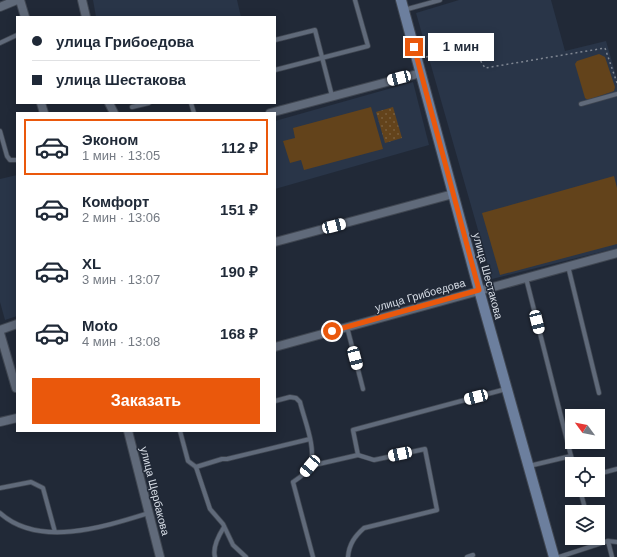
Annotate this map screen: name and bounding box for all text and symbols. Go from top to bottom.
text: улица Грибоедова [56,33,194,50]
callout: 1 мин [428,33,494,61]
route end [405,38,423,56]
text: 1 мин [443,39,479,54]
car [386,69,412,87]
text: улица Шестакова [56,71,186,88]
icon: car [34,129,70,165]
text: Эконом [82,131,138,148]
text: 112 ₽ [221,139,258,156]
text: 1 мин · 13:05 [82,148,160,163]
icon: car [34,191,70,227]
text: Комфорт [82,193,149,210]
text: 151 ₽ [220,201,258,218]
text: 2 мин · 13:06 [82,210,160,225]
car [321,217,347,235]
street label: улица Шестакова [471,232,506,321]
icon: car [34,253,70,289]
text: XL [82,255,101,272]
text: 190 ₽ [220,263,258,280]
text: 3 мин · 13:07 [82,272,160,287]
street label: улица Грибоедова [373,276,467,314]
car [528,309,546,335]
icon: car [34,315,70,351]
text: Moto [82,317,118,334]
route start [323,322,341,340]
text: 168 ₽ [220,325,258,342]
text: 4 мин · 13:08 [82,334,160,349]
car [346,345,364,371]
button: Заказать [32,378,260,424]
car [463,388,489,406]
north arrow [565,409,605,449]
map controls [565,409,605,545]
street label: улица Щербакова [138,445,172,537]
car [387,446,413,462]
car [298,453,322,479]
button: locate [565,457,605,497]
button: layers [565,505,605,545]

